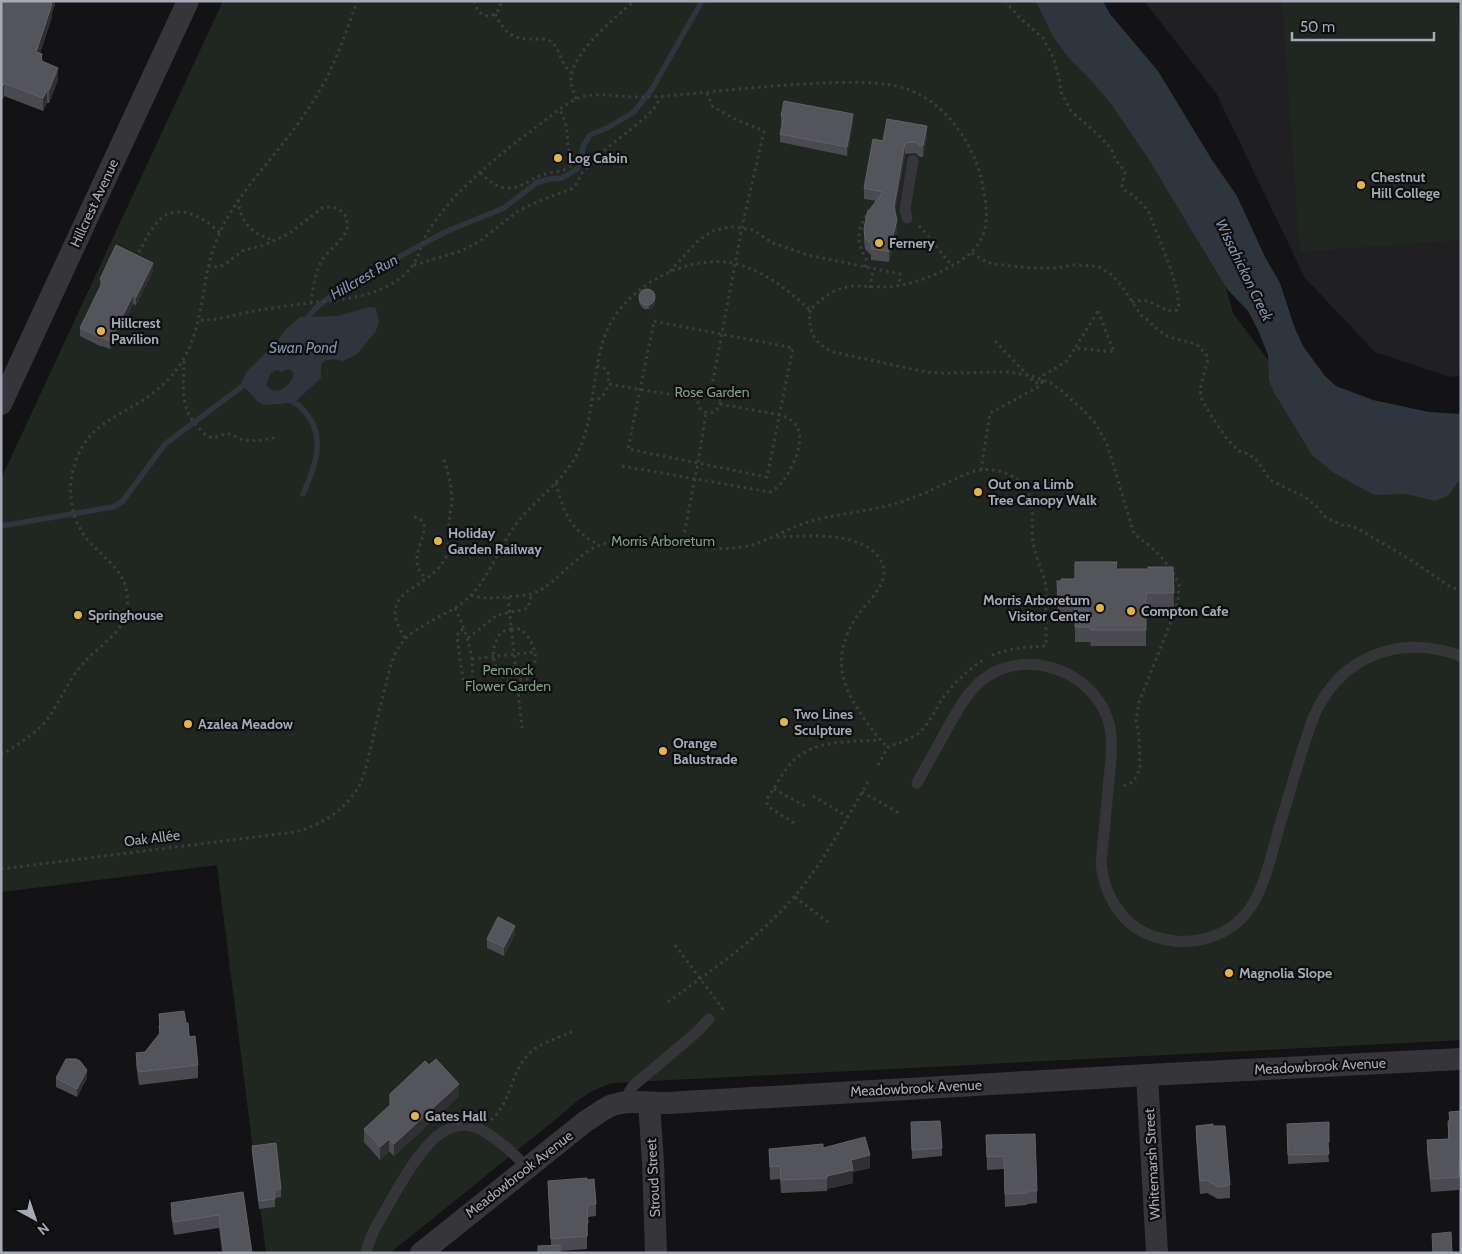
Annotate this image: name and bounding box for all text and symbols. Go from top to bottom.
scale bar [1292,10,1434,42]
text: 50 m [1300,18,1335,36]
place label: Log Cabin [568,149,628,167]
marker: Log Cabin [552,152,564,164]
street label: Hillcrest Avenue [66,156,122,250]
place label: Chestnut Hill College [1371,168,1440,202]
marker: Chestnut Hill College [1355,179,1367,191]
water label: Wissahickon Creek [1211,216,1277,325]
place label: Fernery [889,234,935,252]
marker: Fernery [873,237,885,249]
water label: Hillcrest Run [327,251,401,303]
place label: Hillcrest Pavilion [111,314,161,348]
marker: Hillcrest Pavilion [95,325,107,337]
water label: Swan Pond [269,339,338,357]
park label: Rose Garden [674,383,750,401]
place label: Out on a Limb Tree Canopy Walk [988,475,1097,509]
marker: Out on a Limb Tree Canopy Walk [972,486,984,498]
place label: Holiday Garden Railway [448,524,542,558]
park label: Morris Arboretum [611,532,715,550]
marker: Holiday Garden Railway [432,535,444,547]
place label: Morris Arboretum Visitor Center [983,591,1090,625]
marker: Morris Arboretum Visitor Center [1094,602,1106,614]
place label: Compton Cafe [1141,602,1228,620]
marker: Compton Cafe [1125,605,1137,617]
place label: Springhouse [88,606,163,624]
marker: Springhouse [72,609,84,621]
park label: Pennock Flower Garden [465,661,551,695]
place label: Two Lines Sculpture [794,705,853,739]
place label: Azalea Meadow [198,715,294,733]
marker: Two Lines Sculpture [778,716,790,728]
marker: Azalea Meadow [182,718,194,730]
place label: Orange Balustrade [673,734,738,768]
marker: Orange Balustrade [657,745,669,757]
street label: Oak Allée [123,826,181,850]
place label: Magnolia Slope [1239,964,1332,982]
marker: Magnolia Slope [1223,967,1235,979]
street label: Meadowbrook Avenue [1254,1054,1386,1078]
street label: Meadowbrook Avenue [850,1076,982,1100]
place label: Gates Hall [425,1107,487,1125]
street label: Whitemarsh Street [1140,1108,1164,1220]
marker: Gates Hall [409,1110,421,1122]
street label: Meadowbrook Avenue [461,1126,577,1222]
street label: Stroud Street [642,1138,664,1218]
north arrow [10,1194,60,1244]
text: N [34,1219,53,1239]

